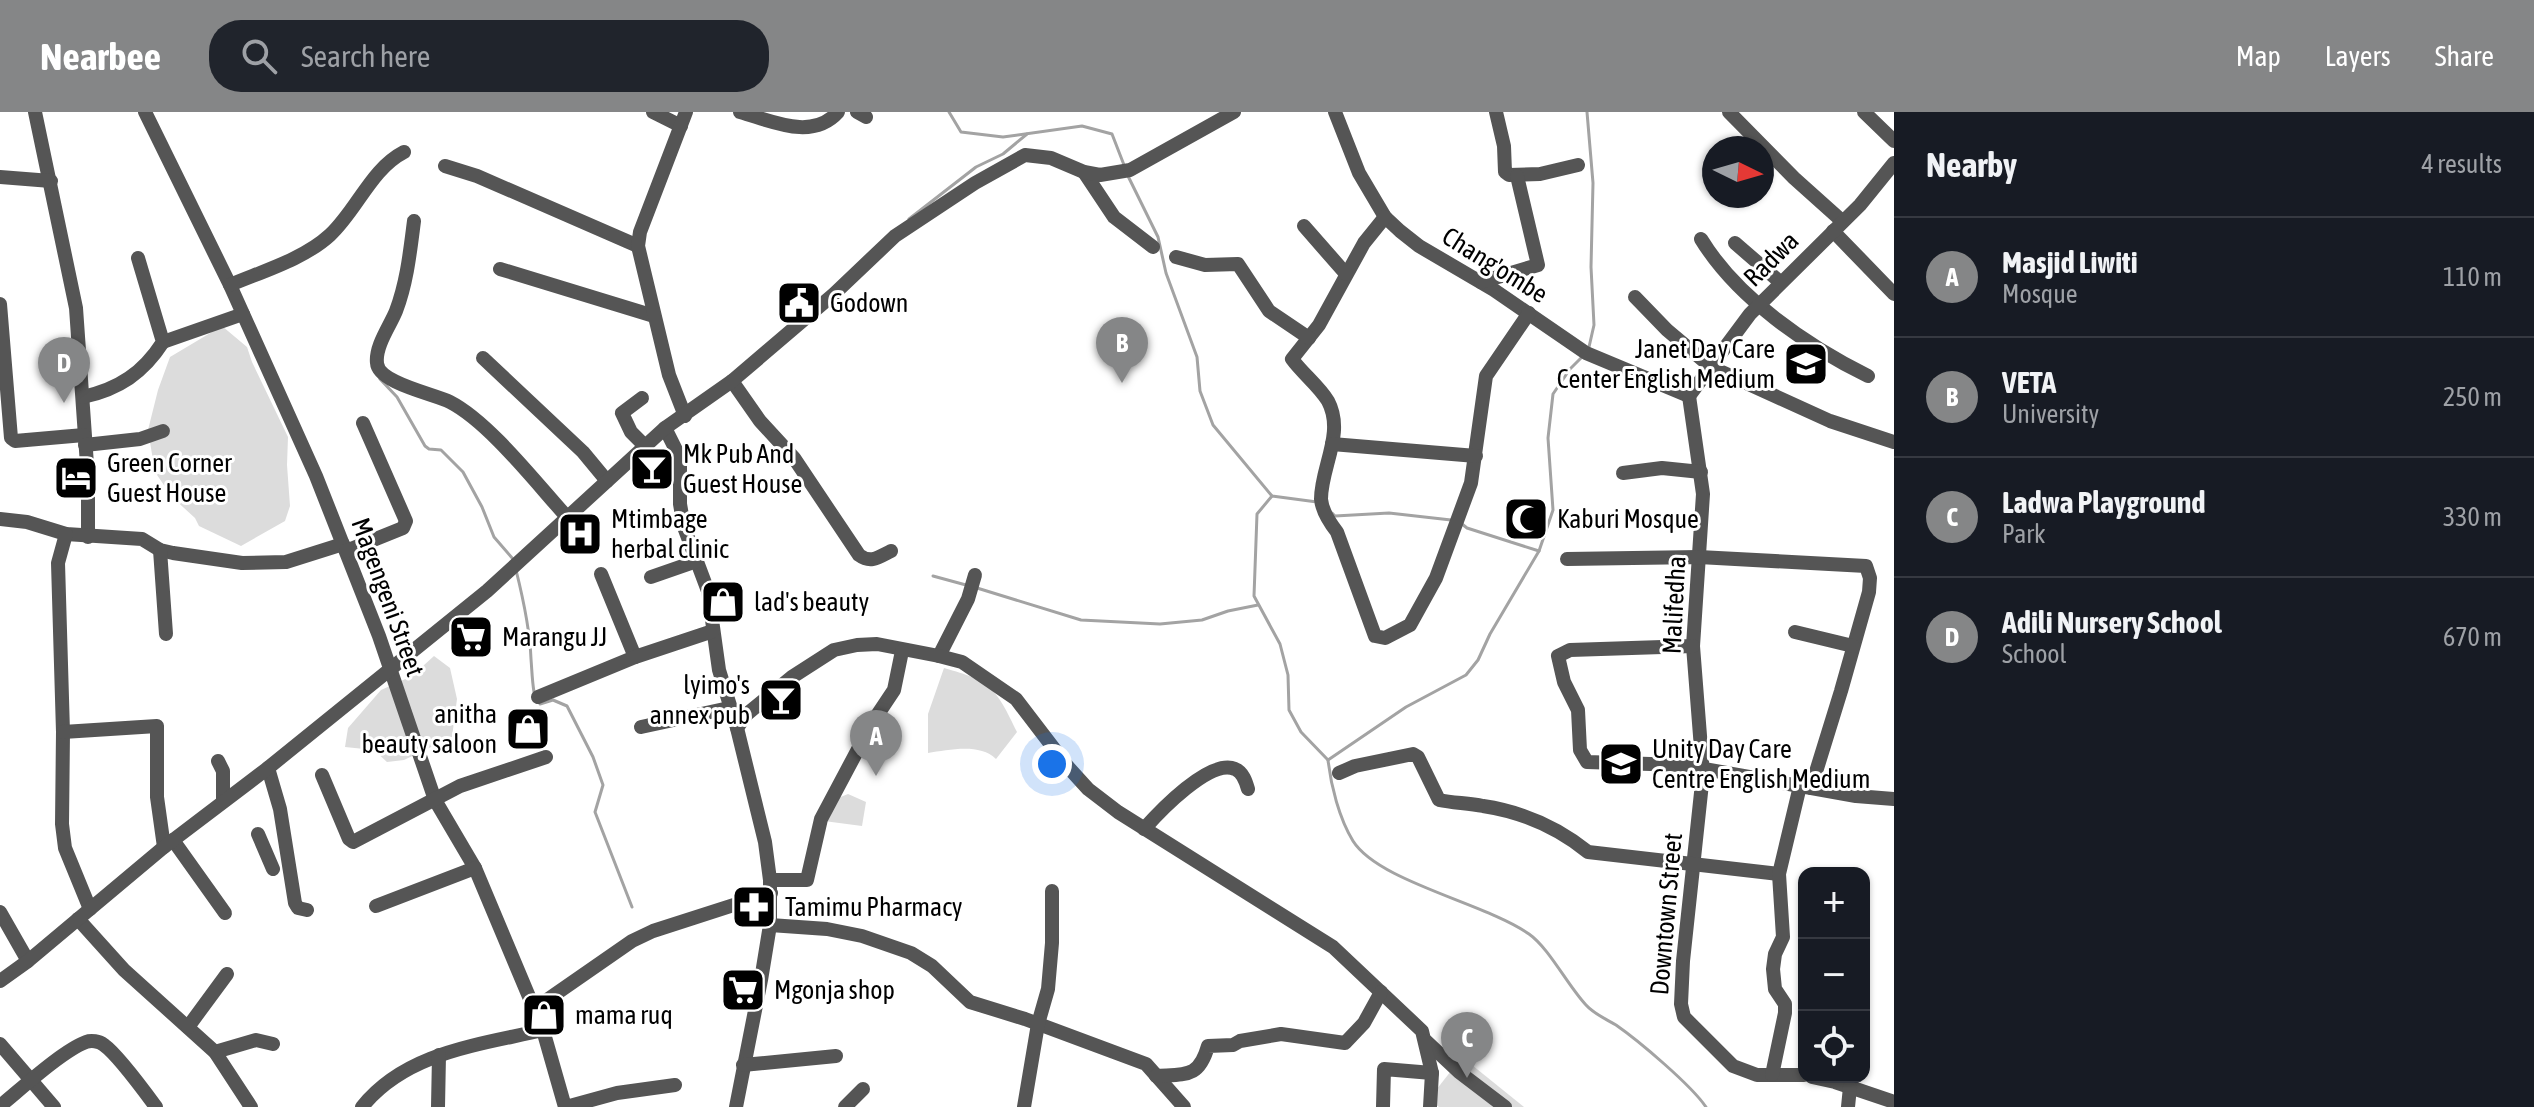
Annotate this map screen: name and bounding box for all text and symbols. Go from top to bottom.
search box [209,20,769,92]
icon: search [237,34,281,78]
text: Nearbee [40,35,161,78]
text: Search here [301,39,430,73]
text: Map [2236,40,2281,72]
text: Layers [2325,40,2391,72]
text: Share [2435,40,2494,72]
north arrow [1702,136,1774,208]
text: Nearby [1926,145,2017,184]
text: 4 results [2421,149,2502,179]
street label: Chang'ombe [1437,221,1553,309]
street label: Radwa [1737,225,1805,293]
text: Masjid Liwiti [2002,245,2138,279]
text: A [1946,262,1958,292]
text: 110 m [2443,262,2502,292]
public building icon: Godown [775,279,823,327]
text: Mosque [2002,279,2078,309]
place label: Godown [830,288,908,318]
pin: B [1096,317,1148,383]
place label: Janet Day Care Center English Medium [1557,334,1775,394]
pin: D [38,337,90,403]
school or university icon: Janet Day Care Center English Medium [1782,340,1830,388]
text: VETA [2002,365,2056,399]
text: B [1946,382,1958,412]
text: 250 m [2443,382,2502,412]
text: University [2002,399,2099,429]
place label: Mk Pub And Guest House [683,439,802,499]
bar icon: Mk Pub And Guest House [628,445,676,493]
place label: Green Corner Guest House [107,448,232,508]
hotel icon: Green Corner Guest House [52,454,100,502]
text: Ladwa Playground [2002,485,2206,519]
mosque icon: Kaburi Mosque [1502,495,1550,543]
text: C [1946,502,1958,532]
text: 330 m [2443,502,2502,532]
place label: Mtimbage herbal clinic [611,504,729,564]
place label: Kaburi Mosque [1557,504,1699,534]
hospital icon: Mtimbage herbal clinic [556,510,604,558]
street label: Magengeni Street [345,514,431,680]
text: Park [2002,519,2045,549]
street label: Malifedha [1656,555,1692,655]
shop icon: lad's beauty [699,578,747,626]
place label: lad's beauty [754,587,870,617]
text: Adili Nursery School [2002,605,2222,639]
supermarket icon: Marangu JJ [447,613,495,661]
place label: Marangu JJ [502,622,607,652]
text: D [1945,622,1959,652]
text: 670 m [2443,622,2502,652]
text: School [2002,639,2066,669]
place label: lyimo's annex pub [650,670,750,730]
bar icon: lyimo's annex pub [757,676,805,724]
place label: anitha beauty saloon [362,699,497,759]
shop icon: anitha beauty saloon [504,705,552,753]
pin: A [850,710,902,776]
place label: Unity Day Care Centre English Medium [1652,734,1870,794]
school or university icon: Unity Day Care Centre English Medium [1597,740,1645,788]
your location [1032,744,1072,784]
street label: Downtown Street [1644,832,1688,996]
map controls [1798,867,1870,1083]
button: + [1798,867,1870,939]
pharmacy icon: Tamimu Pharmacy [730,883,778,931]
place label: Tamimu Pharmacy [785,892,963,922]
button: − [1798,939,1870,1011]
supermarket icon: Mgonja shop [719,966,767,1014]
place label: Mgonja shop [774,975,895,1005]
shop icon: mama ruq [520,991,568,1039]
place label: mama ruq [575,1000,673,1030]
button: locate [1798,1011,1870,1083]
pin: C [1441,1012,1493,1078]

